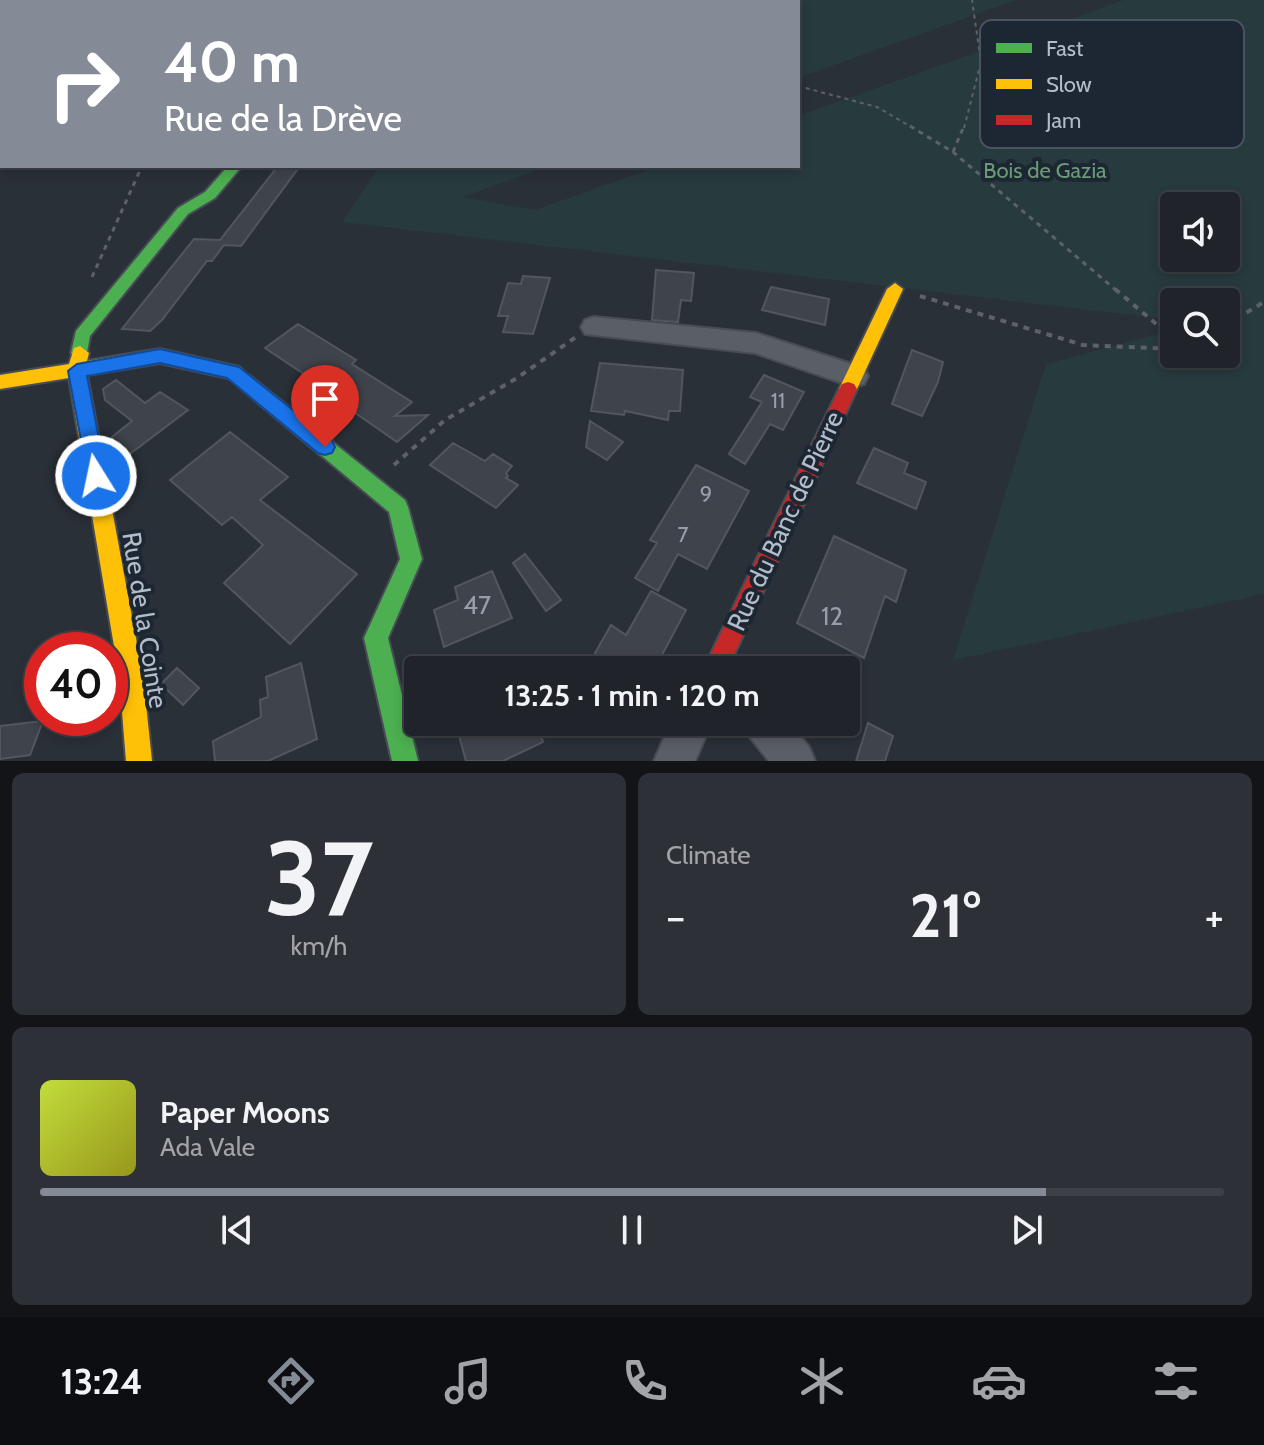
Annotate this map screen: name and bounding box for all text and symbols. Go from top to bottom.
legend [980,20,1244,148]
text: 40 m [164,28,300,96]
icon: right [32,32,136,136]
text: Fast [1046,35,1084,62]
text: Slow [1046,71,1092,98]
text: Rue de la Drève [164,96,402,140]
text: Jam [1045,107,1081,134]
park label: Bois de Gazia [983,157,1107,184]
map controls [1160,192,1240,368]
button: sound [1160,192,1240,272]
button: search [1160,288,1240,368]
pin [291,365,359,447]
icon: arrive [303,377,347,421]
house number: 11 [771,387,785,414]
street label: Rue du Banc de Pierre [720,406,850,636]
position arrow [54,434,138,518]
house number: 9 [700,480,712,507]
house number: 7 [677,521,689,548]
street label: Rue de la Cointe [115,530,175,710]
house number: 47 [463,589,491,621]
house number: 12 [821,600,843,632]
speed limit sign: 40 [24,632,128,736]
text: 13:25 · 1 min · 120 m [504,677,760,714]
text: 37 [264,815,374,941]
text: Climate [666,839,751,871]
text: 21° [909,879,981,952]
text: − [666,890,685,943]
text: + [1205,890,1224,943]
text: km/h [291,930,347,962]
text: Paper Moons [160,1094,330,1131]
text: Ada Vale [160,1131,255,1163]
icon: previous [215,1208,259,1252]
icon: pause [610,1208,654,1252]
icon: next [1005,1208,1049,1252]
icon: directions [263,1353,319,1409]
icon: music [440,1353,496,1409]
icon: phone [617,1353,673,1409]
icon: climate [794,1353,850,1409]
icon: car [971,1353,1027,1409]
icon: filters [1148,1353,1204,1409]
text: 13:24 [60,1359,143,1403]

